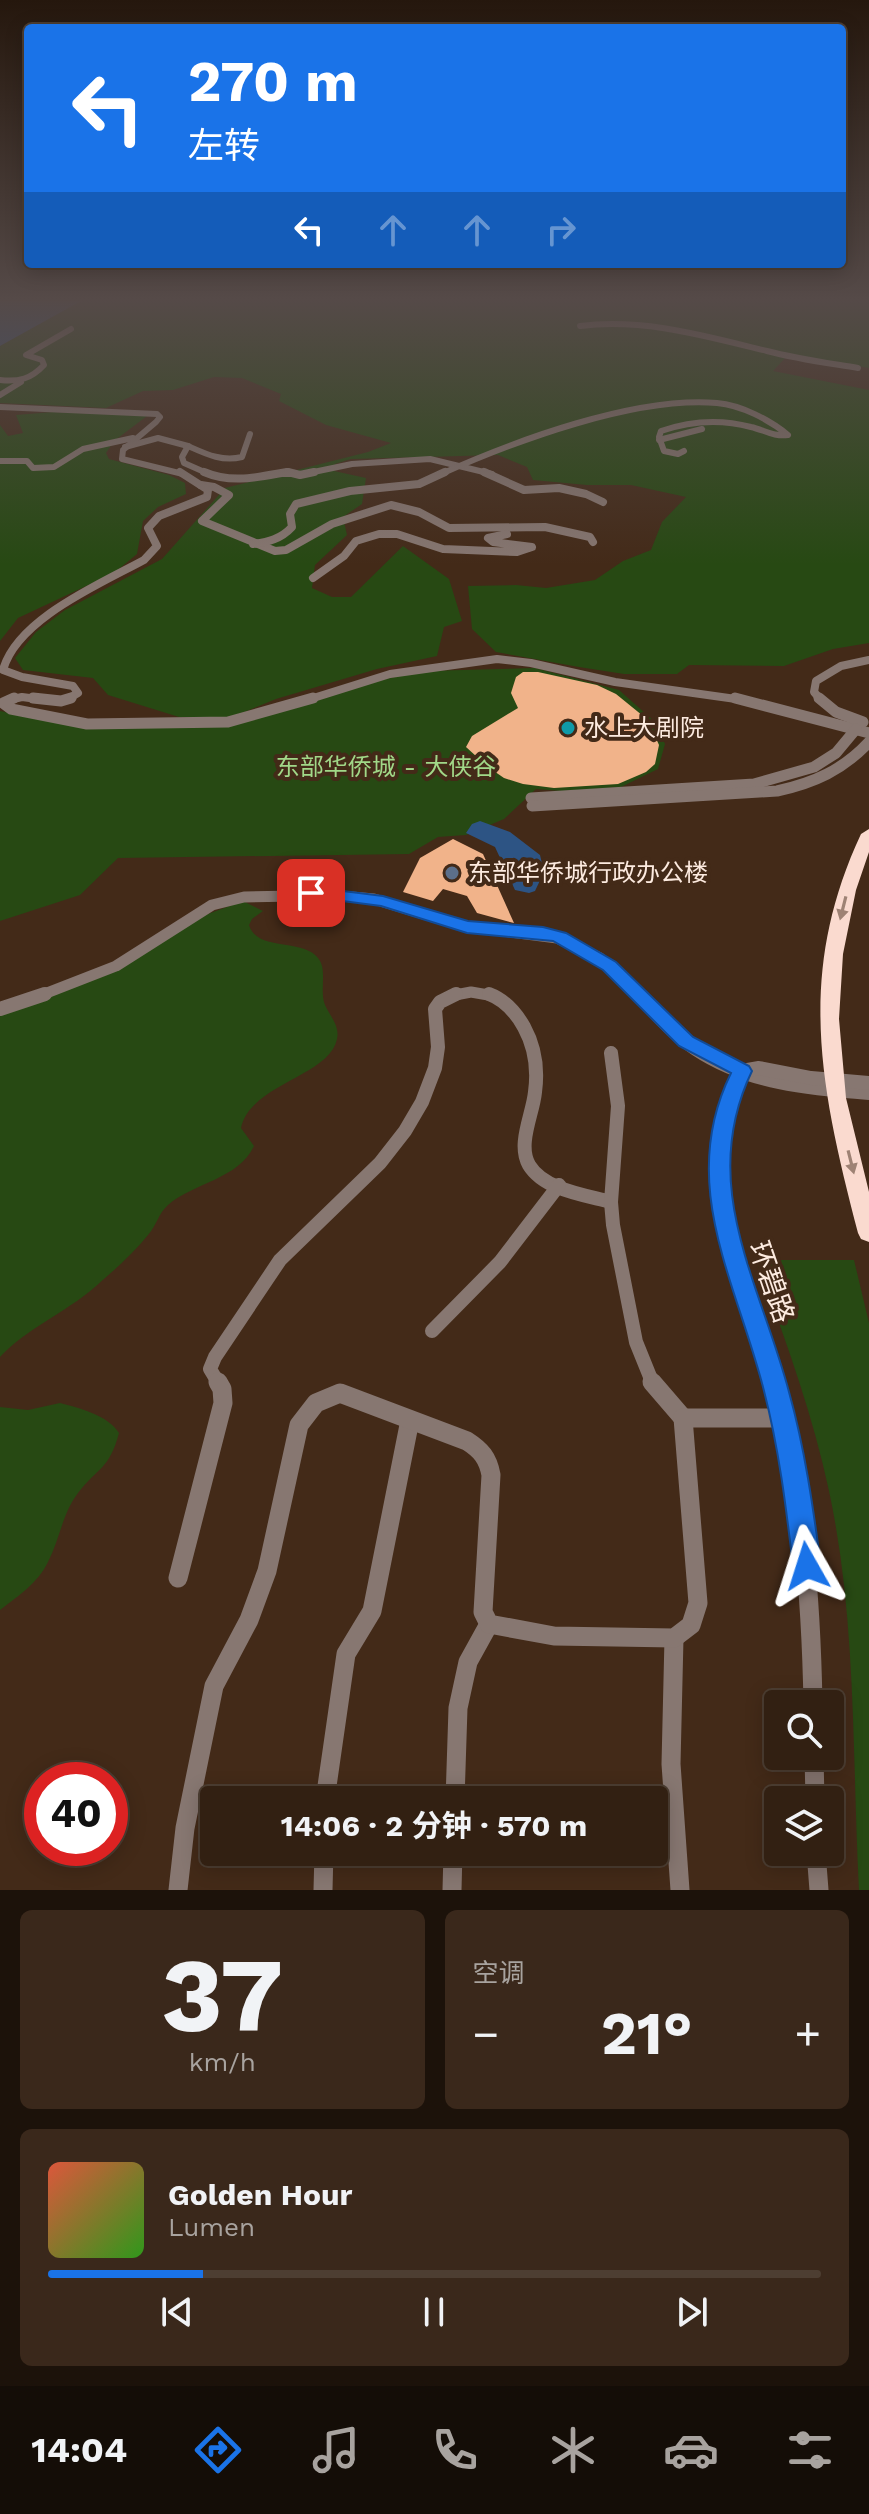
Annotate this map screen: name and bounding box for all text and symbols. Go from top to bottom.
text: 270 m [188,49,358,115]
icon: left [56,56,160,160]
text: 左转 [188,125,260,167]
icon: left [287,208,331,252]
icon: ahead [371,208,415,252]
icon: ahead [455,208,499,252]
icon: right [539,208,583,252]
place label: 水上大剧院 [584,714,704,742]
marker: 水上大剧院 [559,719,577,737]
park label: 东部华侨城 - 大侠谷 [276,753,496,781]
pin [277,859,345,927]
place label: 东部华侨城行政办公楼 [468,859,708,887]
marker: 东部华侨城行政办公楼 [443,864,461,882]
icon: arrive [289,871,333,915]
one-way arrow [836,895,849,920]
one-way arrow [846,1149,858,1174]
street label: 环碧路 [742,1237,801,1327]
position arrow [765,1524,849,1608]
map controls [764,1690,844,1866]
button: search [764,1690,844,1770]
speed limit sign: 40 [24,1762,128,1866]
button: layers [764,1786,844,1866]
text: 14:06 · 2 分钟 · 570 m [281,1808,587,1843]
text: 37 [161,1934,283,2056]
text: 空调 [473,1958,525,1988]
text: 21° [601,1998,692,2069]
text: − [473,2008,499,2060]
text: + [794,2008,821,2060]
text: km/h [189,2047,256,2077]
text: Golden Hour [168,2177,352,2212]
text: Lumen [168,2212,255,2242]
icon: previous [155,2290,199,2334]
icon: pause [412,2290,456,2334]
icon: next [670,2290,714,2334]
icon: directions [190,2422,246,2478]
icon: music [308,2422,364,2478]
icon: phone [427,2422,483,2478]
icon: climate [545,2422,601,2478]
icon: car [663,2422,719,2478]
icon: filters [782,2422,838,2478]
text: 14:04 [31,2429,127,2471]

